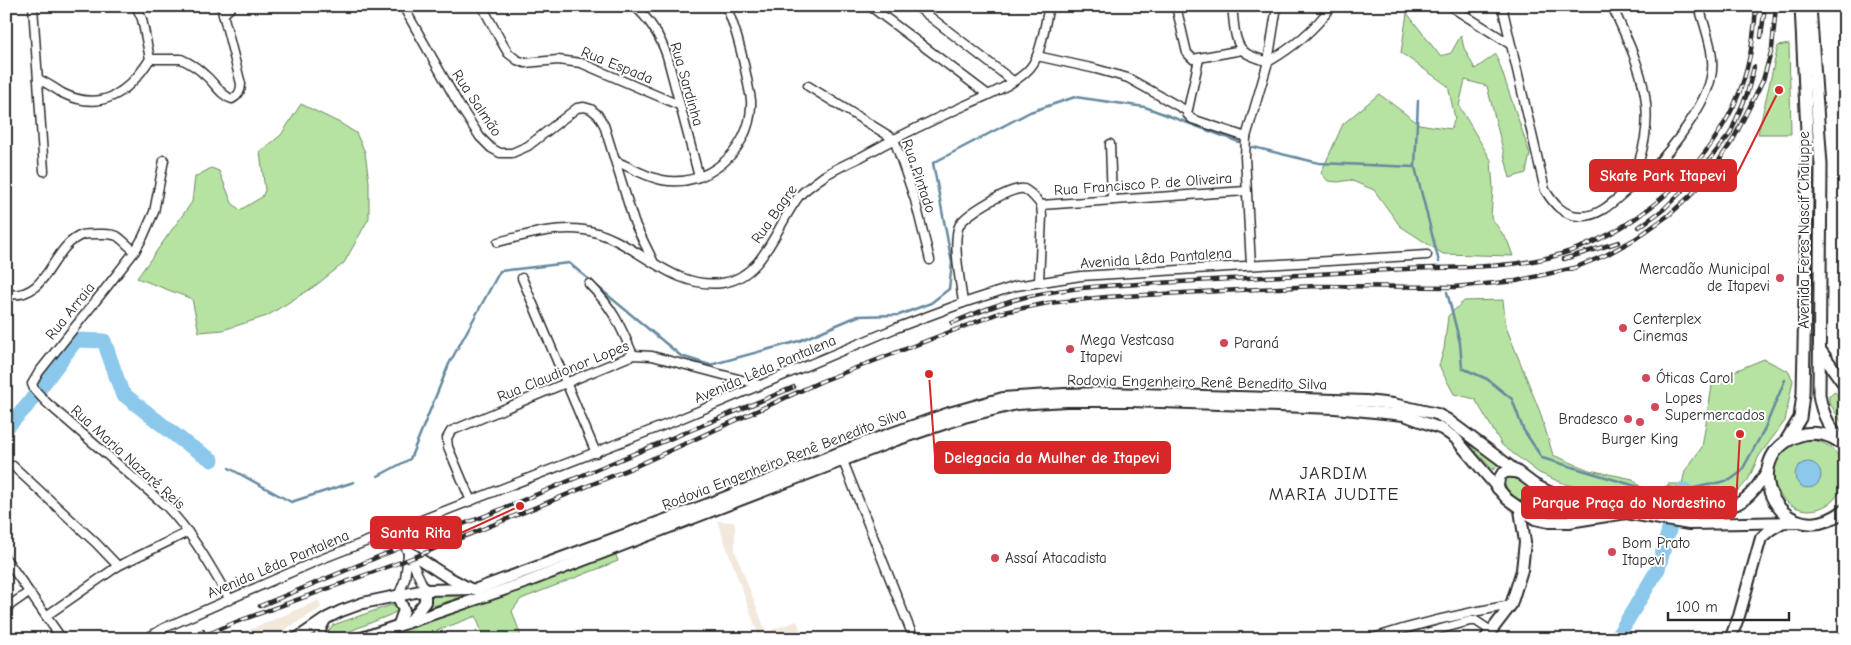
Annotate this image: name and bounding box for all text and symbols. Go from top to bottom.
street label: Rua Sardinha [666,40,708,128]
street label: Rua Espada [578,42,656,88]
street label: Rua Salmão [448,66,506,140]
street label: Avenida Feres Nascif Chaluppe [1795,131,1813,329]
street label: Rua Pintado [898,137,940,215]
callout: Skate Park Itapevi [1590,160,1736,191]
text: Skate Park Itapevi [1600,167,1726,185]
street label: Rua Francisco P. de Oliveira [1053,169,1233,199]
street label: Rua Bagre [747,181,801,247]
street label: Avenida Lêda Pantalena [1079,244,1233,272]
place label: Mercadão Municipal de Itapevi [1639,260,1770,295]
marker: Mercadão Municipal de Itapevi [1774,272,1786,284]
street label: Rua Arraia [41,279,99,343]
place label: Centerplex Cinemas [1633,310,1702,345]
marker: Centerplex Cinemas [1617,322,1629,334]
street label: Avenida Lêda Pantalena [691,331,839,407]
place label: Mega Vestcasa Itapevi [1080,331,1174,366]
place label: Paraná [1234,334,1279,352]
street label: Rua Claudionor Lopes [494,336,632,406]
marker: Paraná [1218,337,1230,349]
marker: Mega Vestcasa Itapevi [1064,343,1076,355]
place label: Óticas Carol [1656,368,1733,387]
street label: Rodovia Engenheiro Renê Benedito Silva [1067,371,1327,393]
marker: Óticas Carol [1640,372,1652,384]
place label: Lopes Supermercados [1665,389,1765,424]
street label: Rua Maria Nazaré Reis [67,401,189,513]
marker: Lopes Supermercados [1649,401,1661,413]
street label: Rodovia Engenheiro Renê Benedito Silva [659,404,909,514]
place label: Bradesco [1558,410,1618,428]
marker: Bradesco [1622,413,1634,425]
marker: Burger King [1634,416,1646,428]
place label: Burger King [1602,430,1678,448]
callout: Delegacia da Mulher de Itapevi [935,442,1170,473]
text: Delegacia da Mulher de Itapevi [944,449,1160,467]
district label: JARDIM MARIA JUDITE [1269,463,1399,505]
callout: Parque Praça do Nordestino [1522,487,1736,518]
text: Parque Praça do Nordestino [1532,494,1726,512]
callout: Santa Rita [371,517,461,548]
text: Santa Rita [381,524,451,542]
street label: Avenida Lêda Pantalena [204,526,352,602]
place label: Bom Prato Itapevi [1622,534,1690,569]
marker: Bom Prato Itapevi [1606,546,1618,558]
place label: Assaí Atacadista [1005,549,1107,567]
marker: Assaí Atacadista [989,552,1001,564]
scale bar [1668,590,1790,622]
text: 100 m [1676,598,1718,616]

